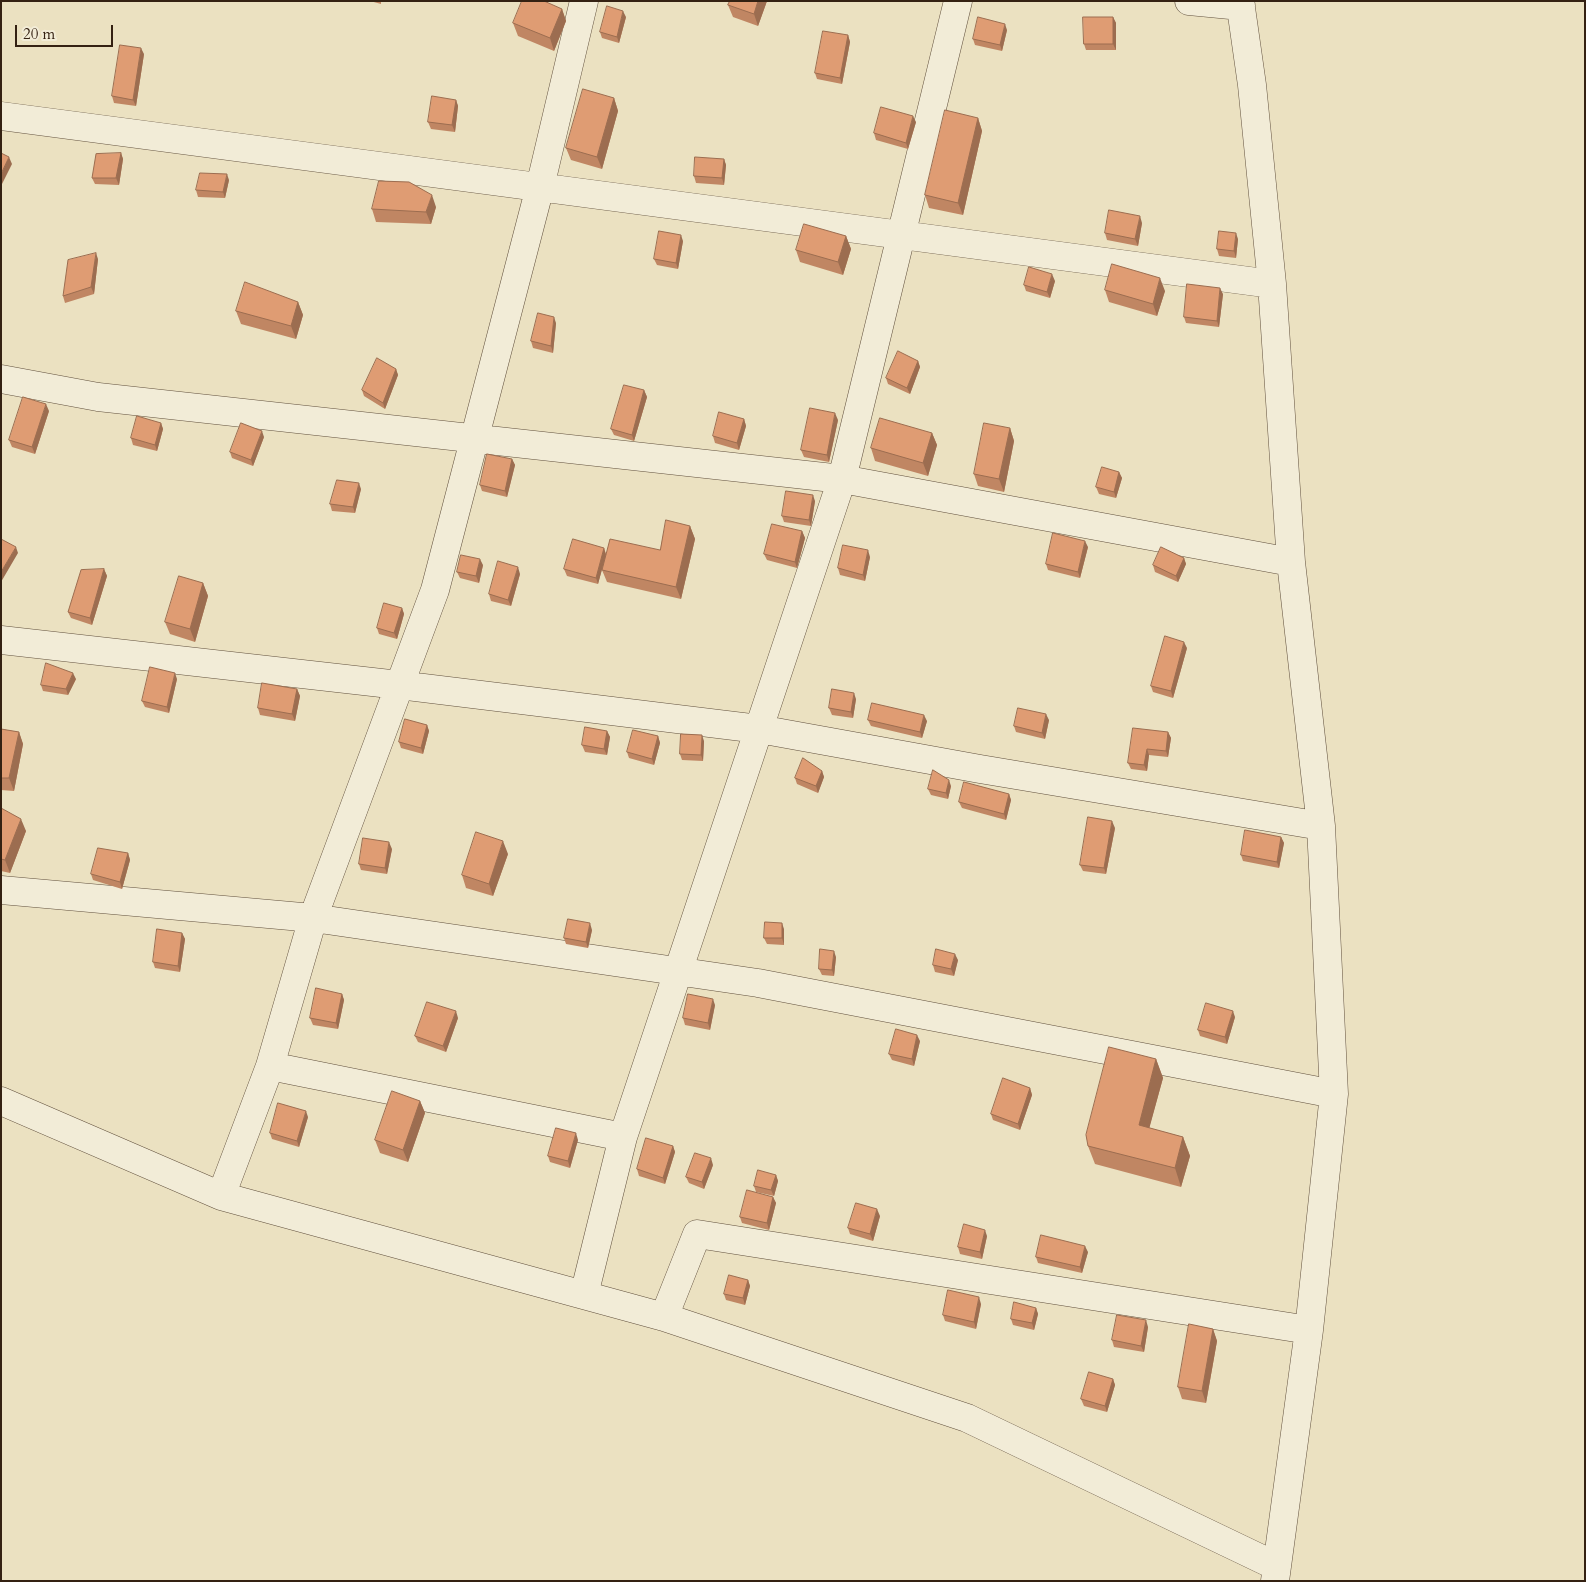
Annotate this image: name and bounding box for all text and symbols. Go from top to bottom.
scale bar [18,15,115,47]
text: 20 m [23,24,55,44]

